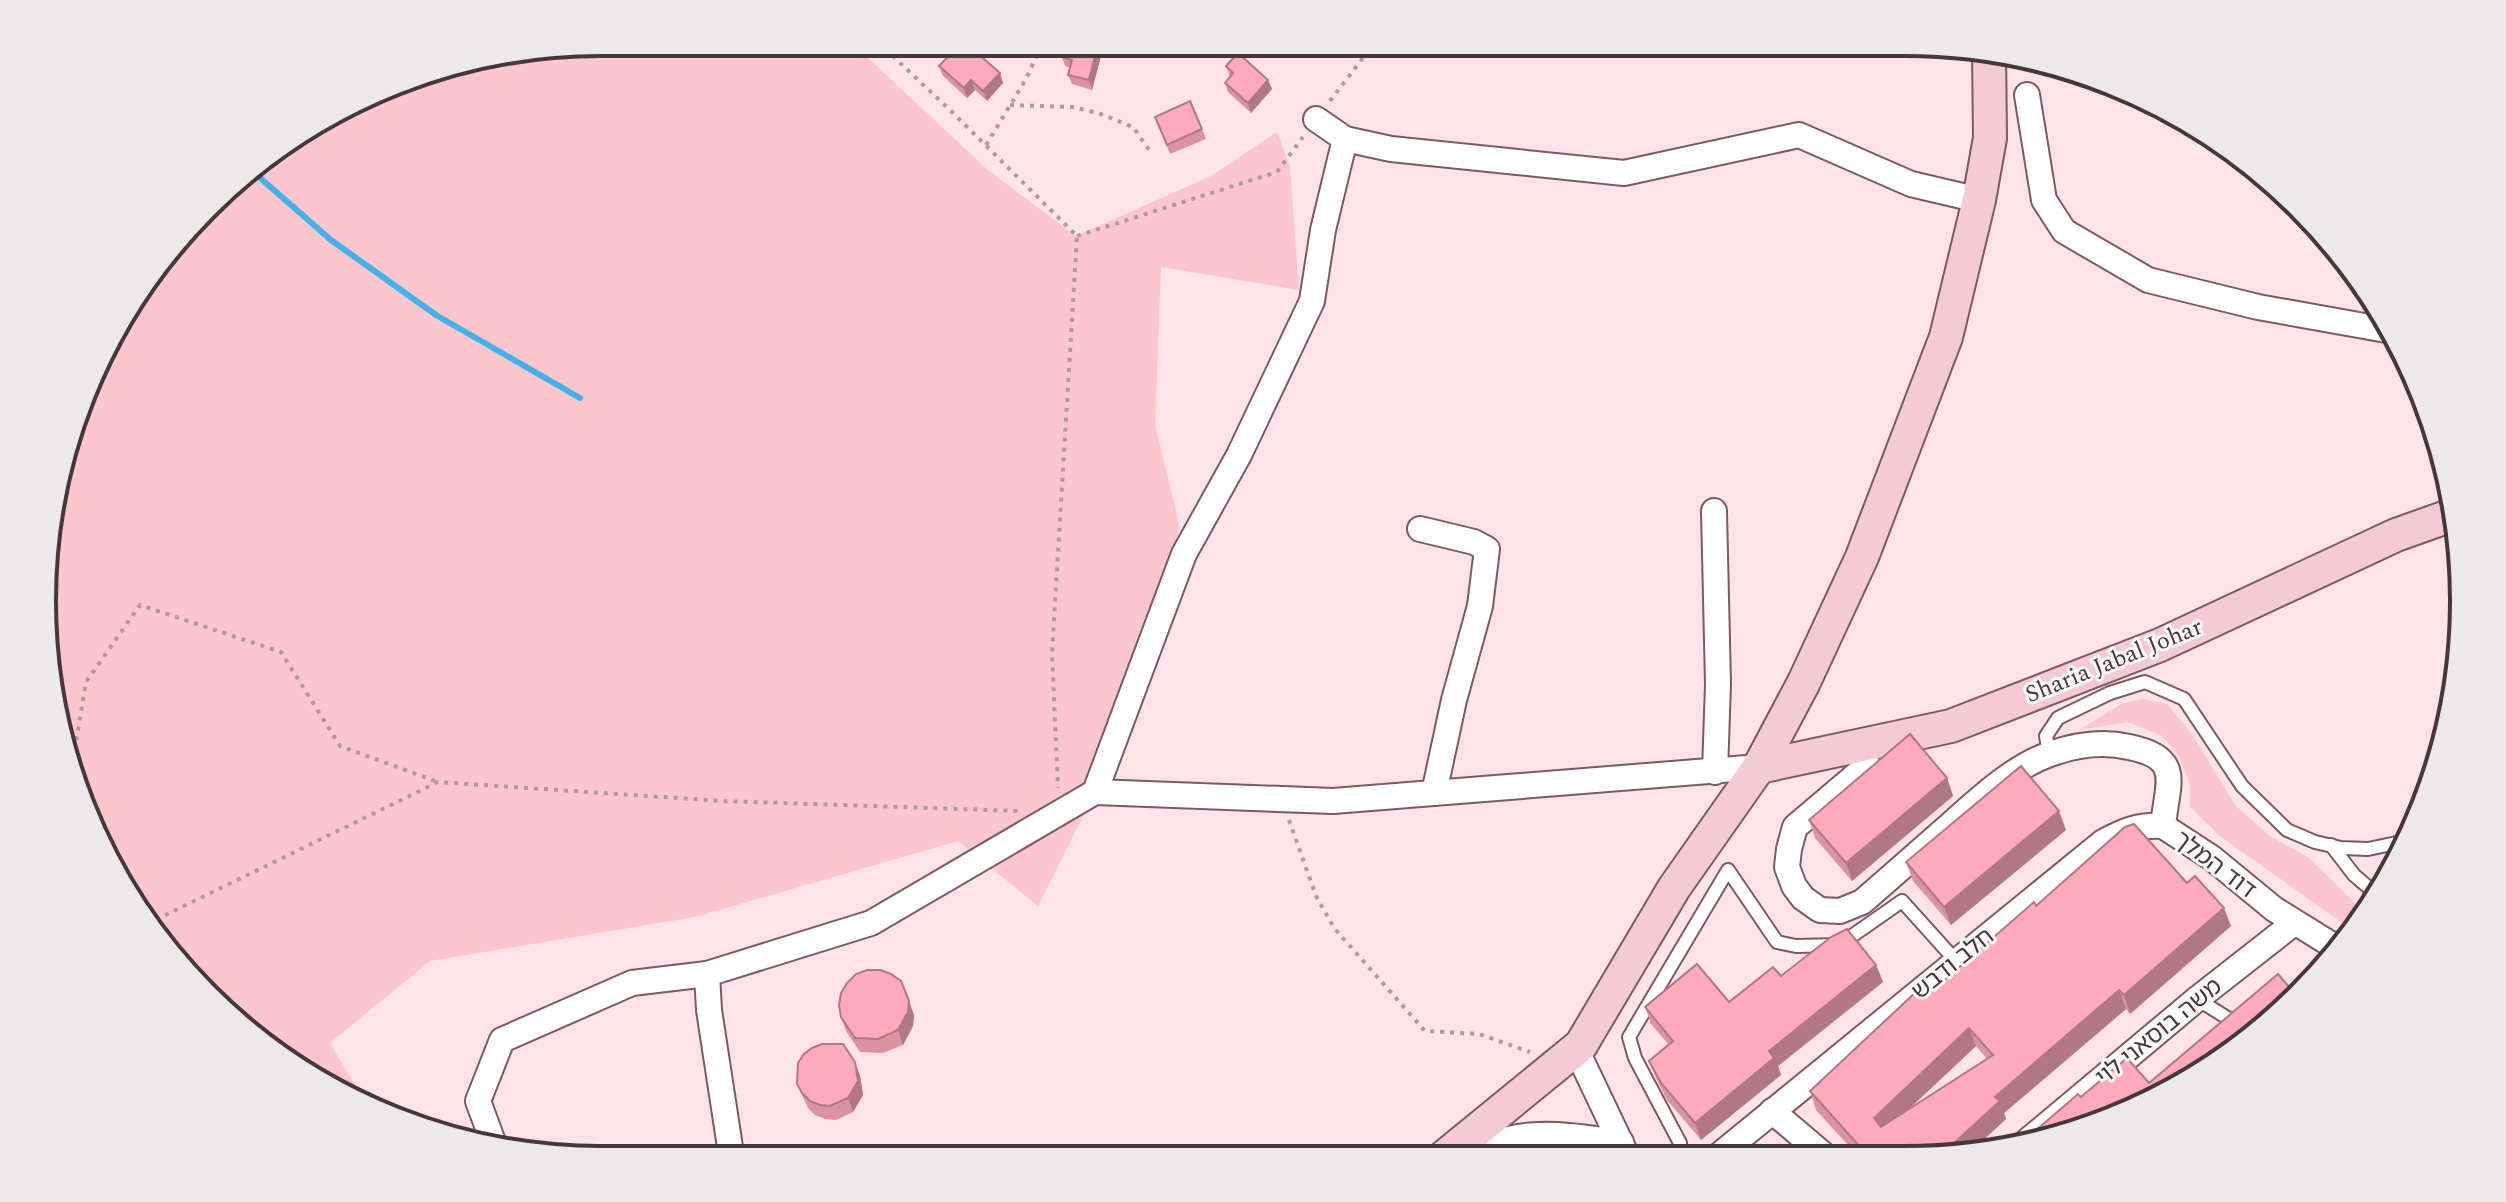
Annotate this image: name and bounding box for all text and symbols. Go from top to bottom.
street label: Sharia Jabal Johar [2020,609,2208,713]
street label: דוד המלך [2166,822,2264,908]
street label: חלב ודבש [1904,919,2002,1009]
street label: משה בוסאני לוי [2088,969,2230,1095]

